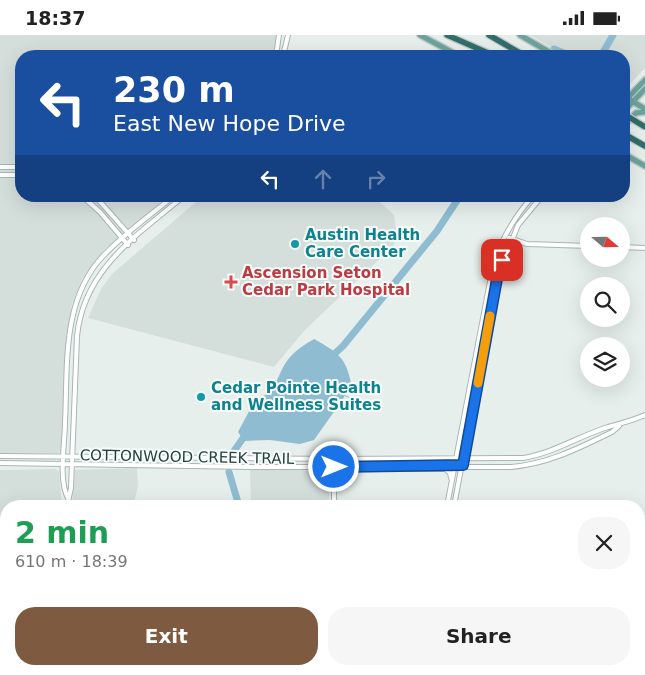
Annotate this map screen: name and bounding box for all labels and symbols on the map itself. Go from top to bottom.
north arrow [580,217,630,267]
place label: Austin Health Care Center [305,226,420,261]
marker: Austin Health Care Center [289,238,301,250]
pin [481,239,523,281]
place label: Ascension Seton Cedar Park Hospital [242,264,410,299]
marker: Ascension Seton Cedar Park Hospital [224,275,238,289]
place label: Cedar Pointe Health and Wellness Suites [211,379,381,414]
marker: Cedar Pointe Health and Wellness Suites [195,391,207,403]
position arrow [307,440,359,492]
street label: COTTONWOOD CREEK TRAIL [80,446,295,468]

